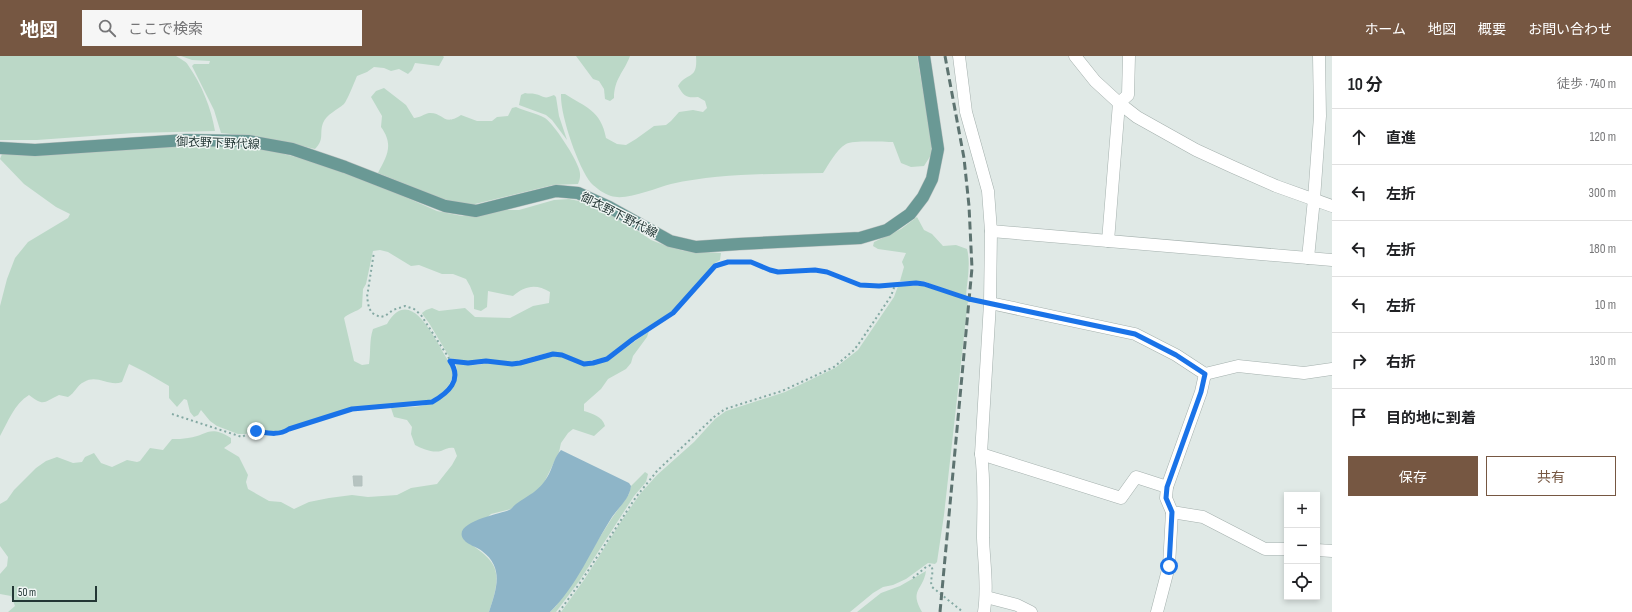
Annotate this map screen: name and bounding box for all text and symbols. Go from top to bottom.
search box [82,10,362,46]
icon: search [96,17,118,39]
text: 地図 [20,19,58,42]
text: ここで検索 [128,20,203,39]
text: ホーム [1364,21,1406,38]
text: 地図 [1428,21,1456,38]
text: 概要 [1478,21,1506,38]
text: お問い合わせ [1528,21,1612,38]
text: 10 分 [1348,75,1382,95]
text: 徒歩 · 740 m [1557,76,1616,92]
icon: ahead [1348,126,1370,148]
text: 直進 [1386,129,1416,148]
text: 120 m [1590,129,1616,145]
street label: 御衣野下野代線 [176,135,260,152]
icon: left [1348,182,1370,204]
text: 左折 [1386,185,1416,204]
text: 300 m [1589,185,1616,201]
street label: 御衣野下野代線 [578,190,660,241]
icon: left [1348,238,1370,260]
text: 左折 [1386,241,1416,260]
text: 180 m [1590,241,1616,257]
icon: left [1348,294,1370,316]
text: 左折 [1386,297,1416,316]
text: 10 m [1595,297,1616,313]
icon: right [1348,350,1370,372]
text: 右折 [1386,353,1416,372]
text: 130 m [1590,353,1616,369]
icon: arrive [1348,406,1370,428]
text: 目的地に到着 [1386,409,1476,428]
route end [247,422,265,440]
button: 保存 [1348,456,1478,496]
button: 共有 [1486,456,1616,496]
map controls [1284,492,1320,600]
button: + [1284,492,1320,528]
button: − [1284,528,1320,564]
route start [1160,557,1178,575]
button: locate [1284,564,1320,600]
scale bar [12,584,97,603]
text: 50 m [18,586,36,599]

